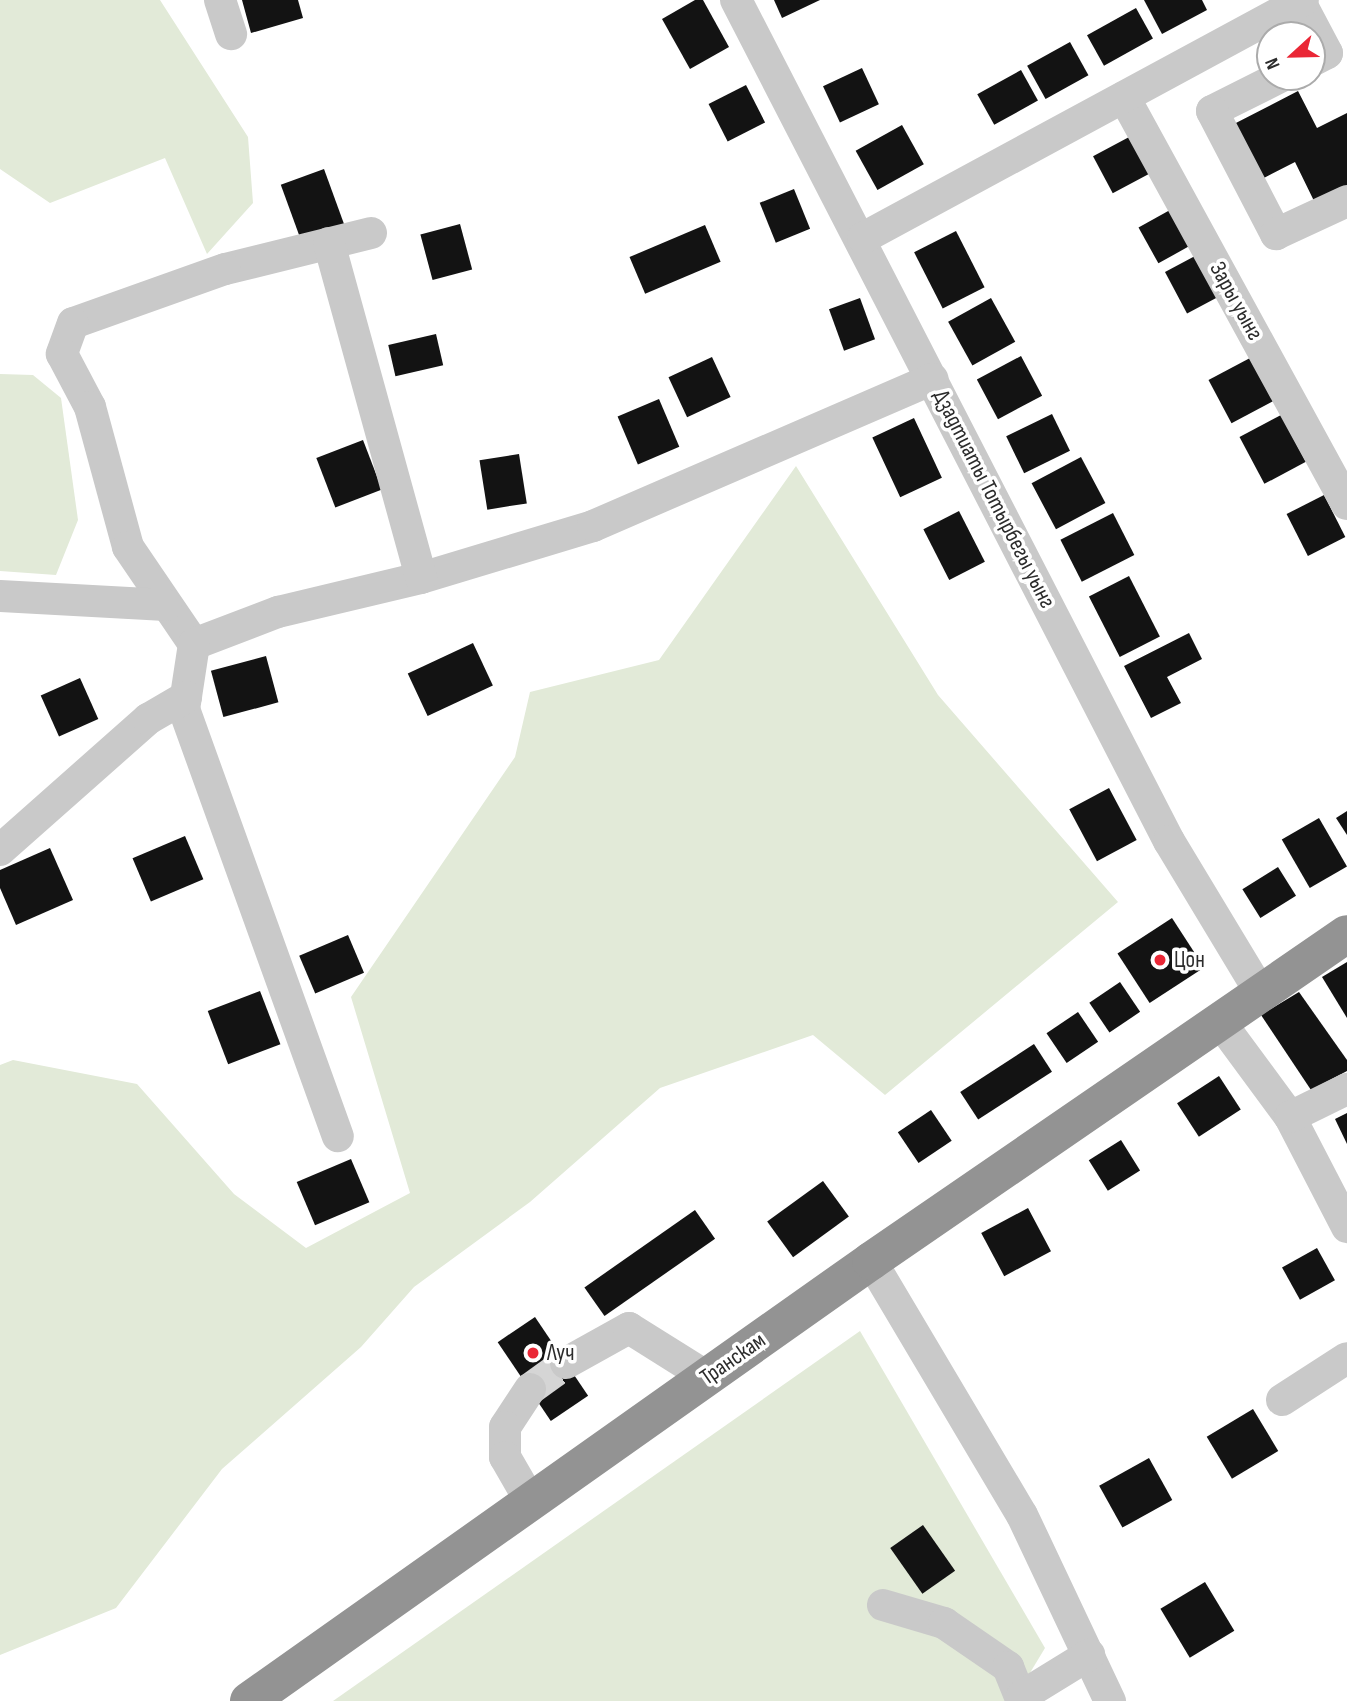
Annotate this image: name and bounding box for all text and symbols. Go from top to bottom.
north arrow [1256,21,1326,91]
text: N [1260,54,1285,72]
street label: Зары уынг [1203,257,1269,345]
street label: Дзадтиаты Тотырбегы уынг [927,385,1061,613]
place label: Цон [1174,946,1205,974]
marker: Цон [1152,952,1168,968]
street label: Транскам [695,1327,771,1391]
place label: Луч [547,1339,574,1367]
marker: Луч [525,1345,541,1361]

